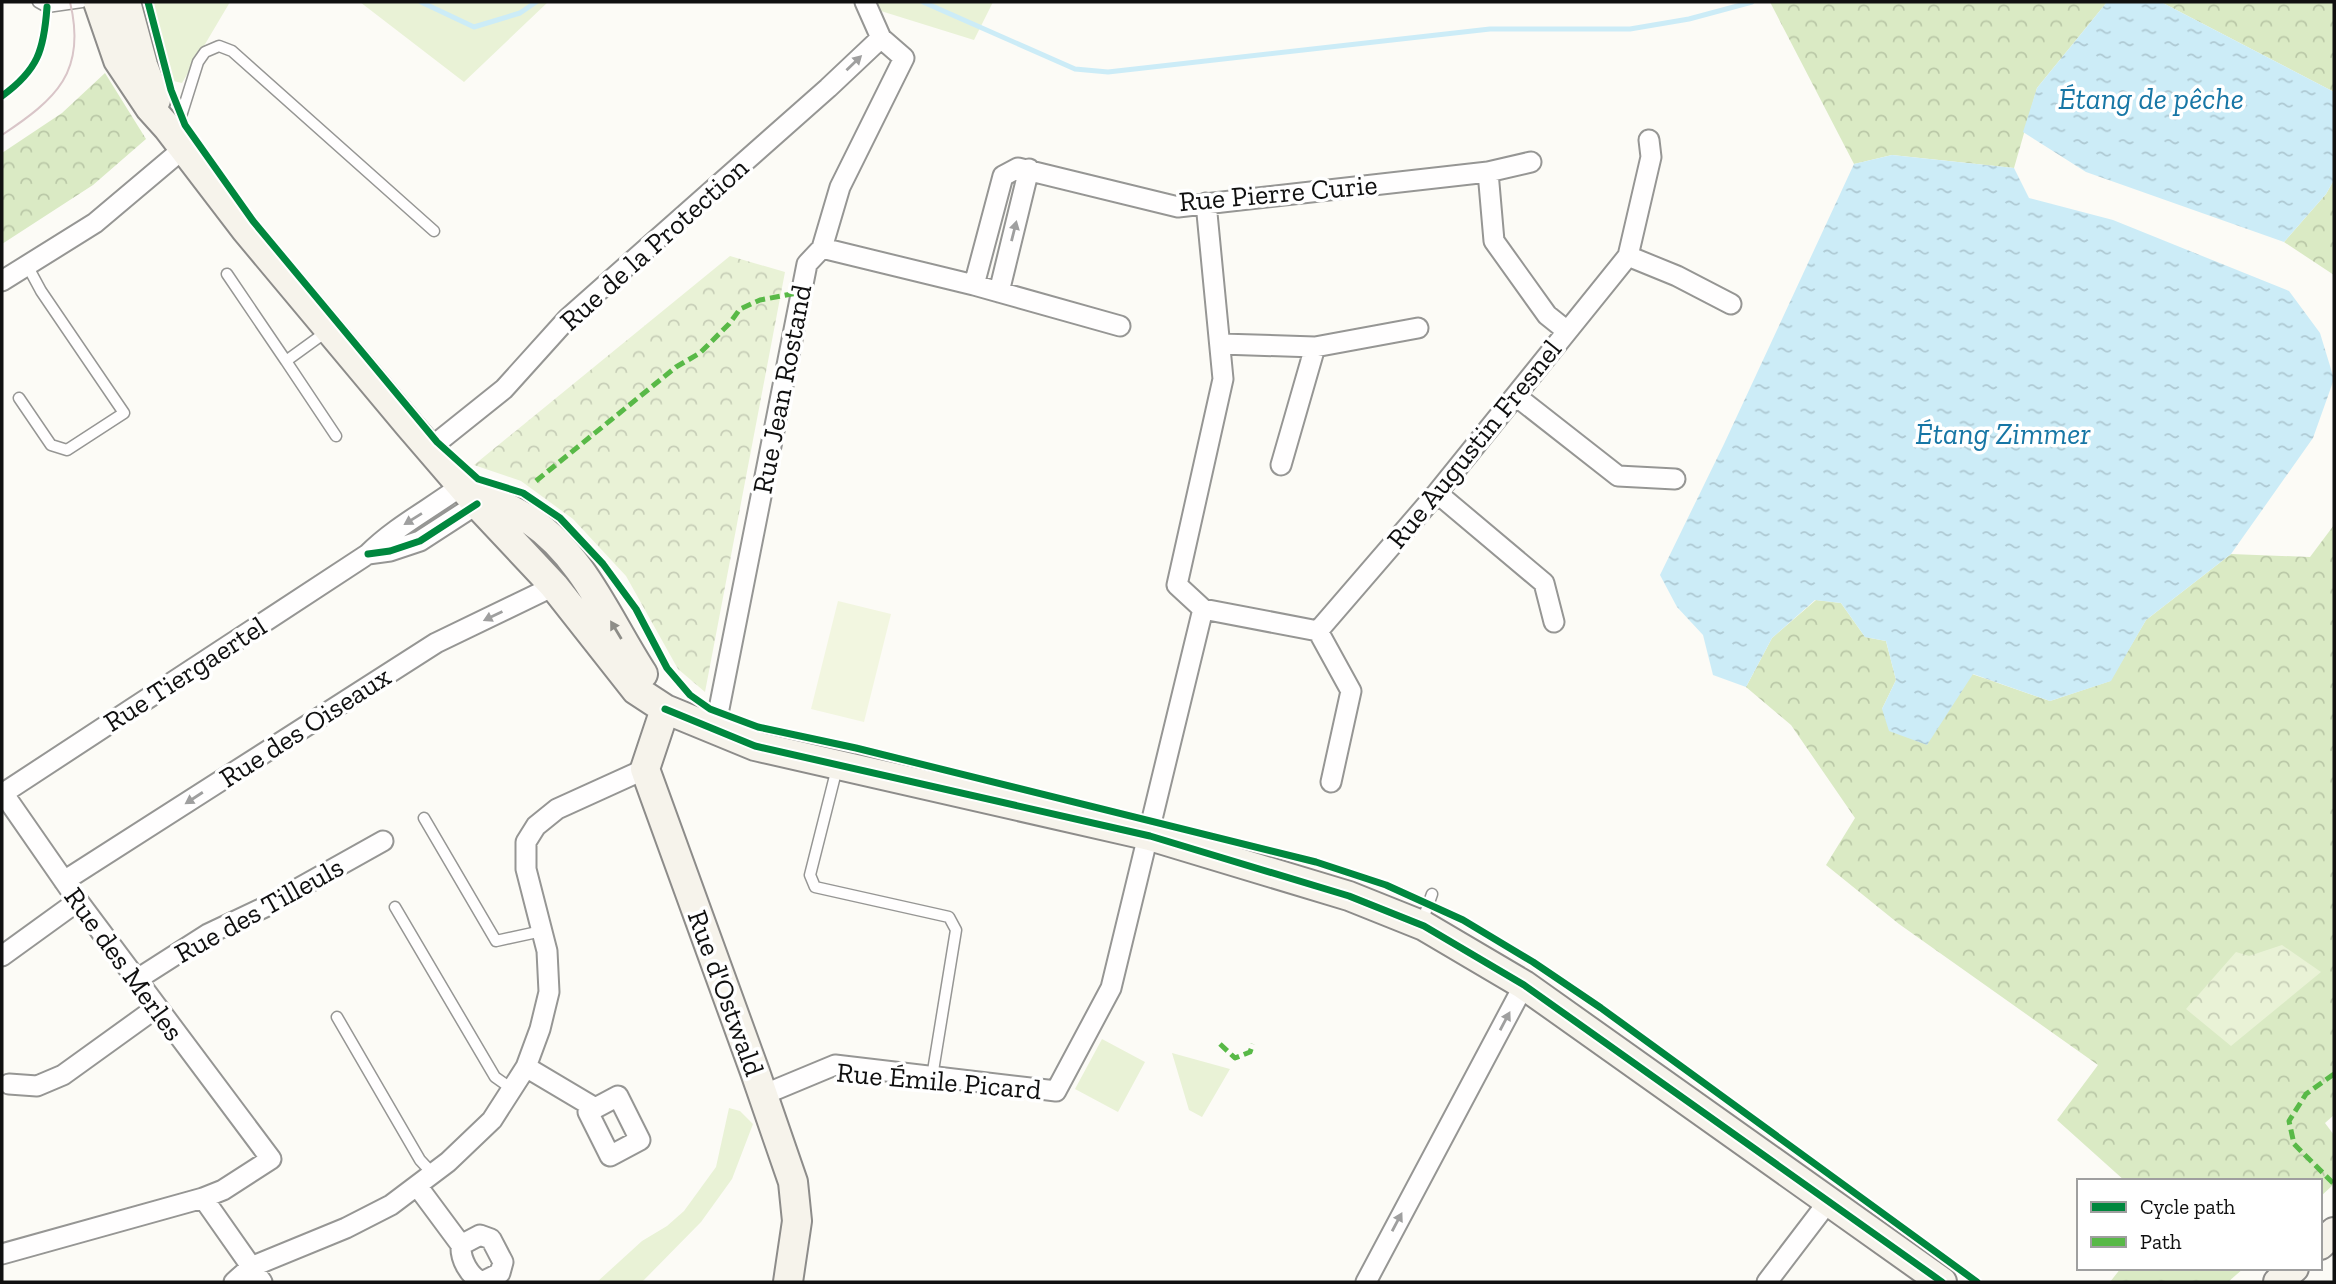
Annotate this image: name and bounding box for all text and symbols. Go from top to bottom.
one-way arrow [845,56,862,72]
water label: Étang de pêche [2058,81,2244,117]
street label: Rue de la Protection [553,151,755,337]
street label: Rue Pierre Curie [1177,168,1379,218]
one-way arrow [1009,220,1020,242]
street label: Rue Jean Rostand [746,282,818,496]
street label: Rue Augustin Fresnel [1380,333,1568,555]
water label: Étang Zimmer [1915,416,2091,452]
one-way arrow [404,512,423,525]
street label: Rue Tiergaertel [98,609,272,739]
one-way arrow [483,610,503,621]
one-way arrow [610,620,623,639]
street label: Rue des Oiseaux [213,660,397,794]
one-way arrow [185,791,204,804]
street label: Rue des Tilleuls [169,850,349,970]
street label: Rue des Merles [57,881,191,1047]
street label: Rue d'Ostwald [681,906,771,1080]
one-way arrow [1499,1012,1511,1031]
street label: Rue Émile Picard [835,1056,1043,1106]
legend [2077,1179,2322,1270]
text: Cycle path [2140,1194,2235,1219]
one-way arrow [1392,1212,1403,1232]
text: Path [2140,1229,2182,1254]

